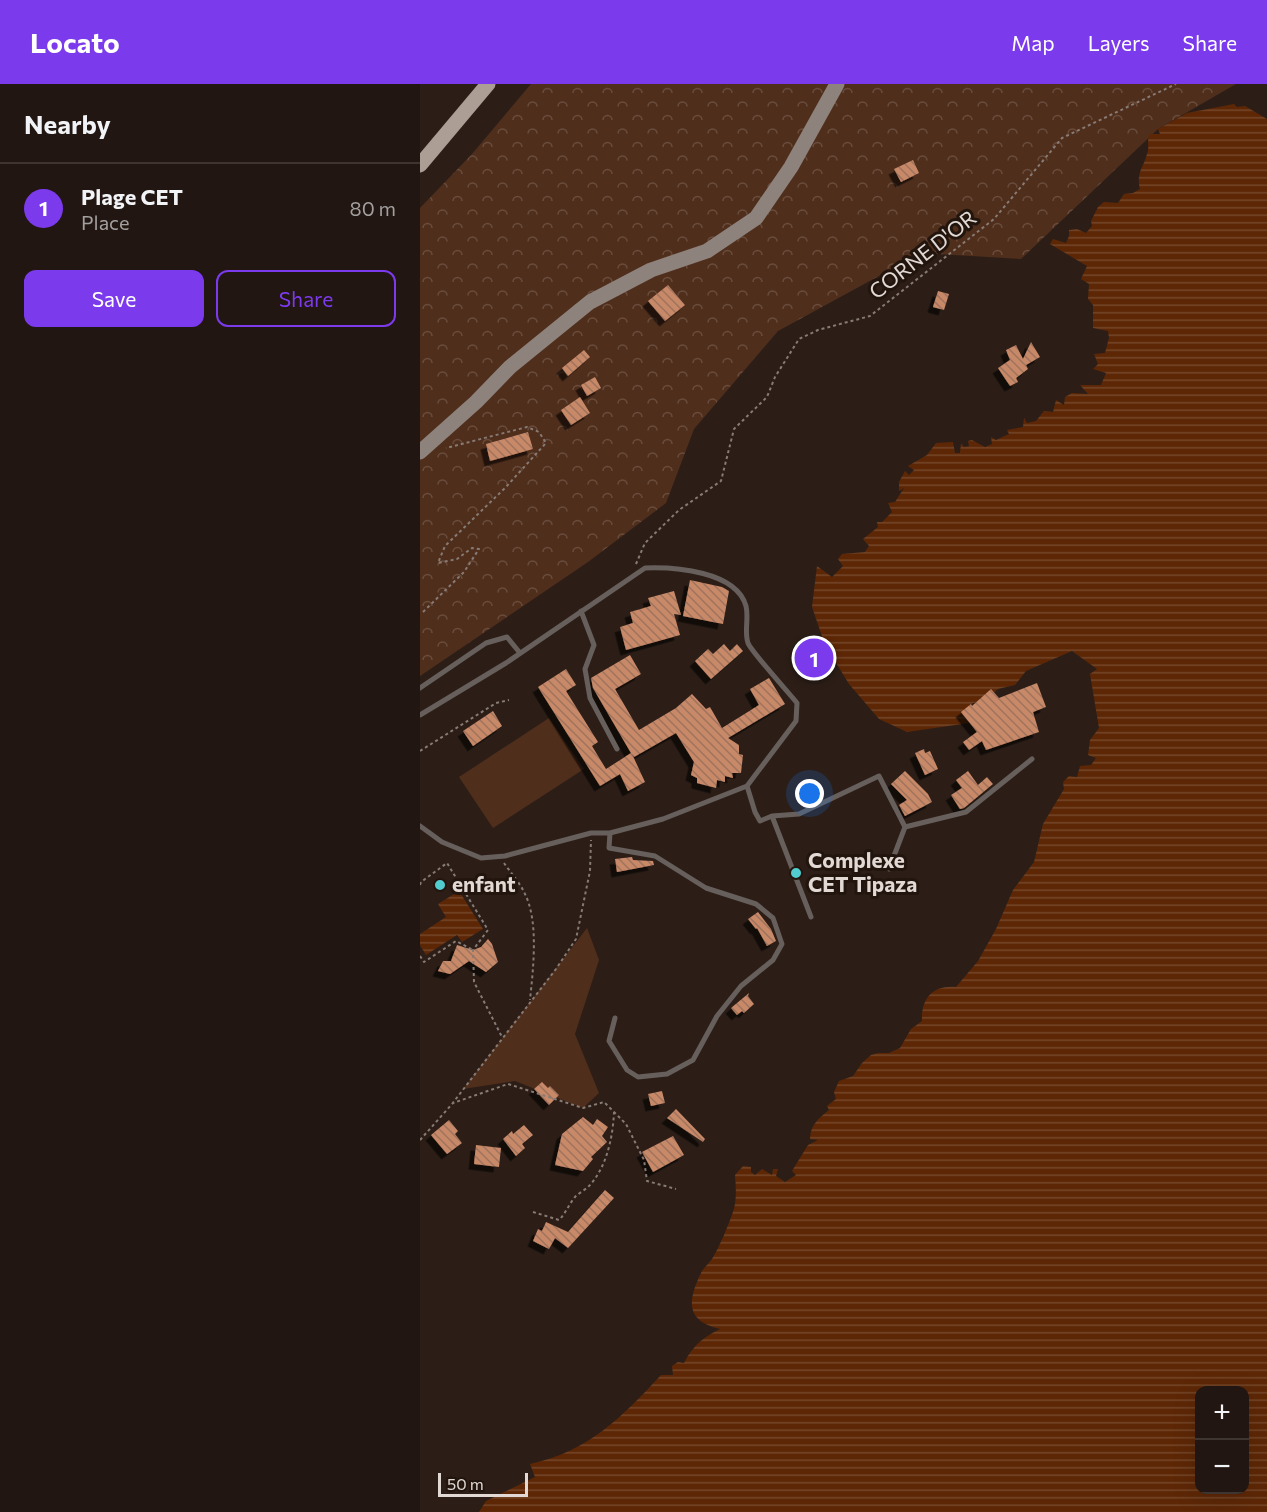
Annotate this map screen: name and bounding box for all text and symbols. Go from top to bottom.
text: Locato [30,25,120,59]
text: Map [1011,30,1055,55]
text: Layers [1088,30,1150,55]
text: Share [1183,30,1237,55]
text: Nearby [24,108,111,139]
text: Plage CET [81,183,183,210]
text: 1 [39,196,48,220]
text: 80 m [350,196,396,220]
street label: CORNE D'OR [864,204,981,303]
text: Place [81,210,130,234]
button: Save [24,270,204,327]
button: Share [216,270,396,327]
pin: 1 [794,636,834,680]
your location [795,779,824,808]
place label: Complexe CET Tipaza [808,847,917,896]
marker: Complexe CET Tipaza [789,866,803,880]
place label: enfant [452,871,516,896]
marker: enfant [433,878,447,892]
map controls [1195,1386,1249,1494]
button: + [1195,1386,1249,1440]
button: − [1195,1440,1249,1494]
scale bar [438,1470,528,1498]
text: 50 m [447,1474,484,1493]

